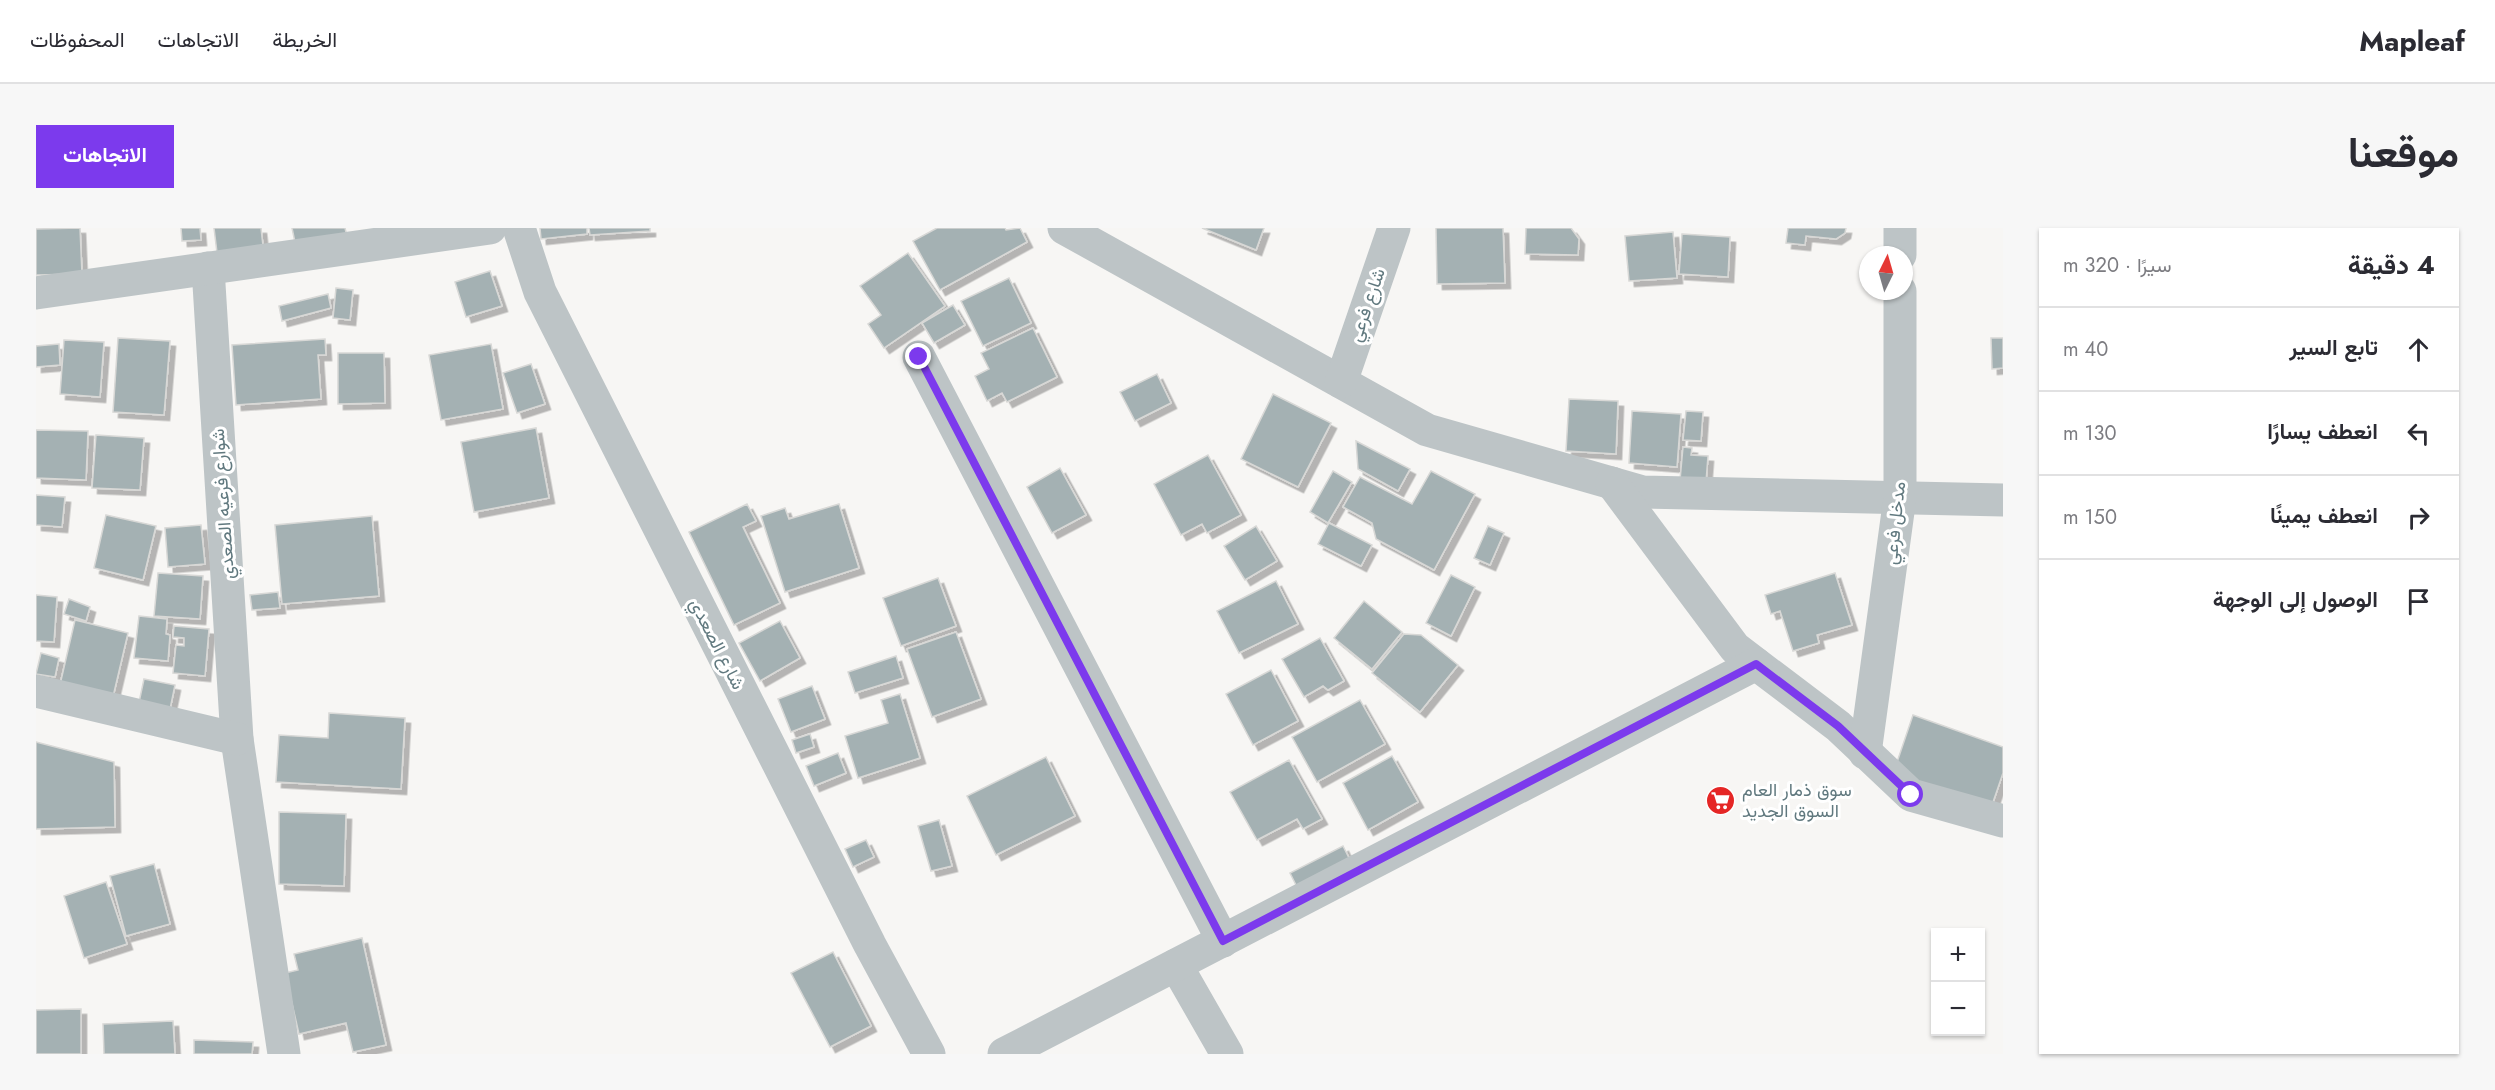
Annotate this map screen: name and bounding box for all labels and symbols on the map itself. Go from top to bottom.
north arrow [1859,246,1913,300]
street label: شارع فرعي [1342,265,1394,346]
route end [905,343,931,369]
street label: شوارع فرعيه الصعدي [205,428,243,580]
street label: مدخل فرعي [1878,480,1914,566]
street label: شارع الصعدي [681,594,751,695]
place label: سوق ذمار العام السوق الجديد [1742,777,1852,824]
route start [1897,781,1923,807]
supermarket icon: سوق ذمار العام السوق الجديد [1705,784,1737,816]

